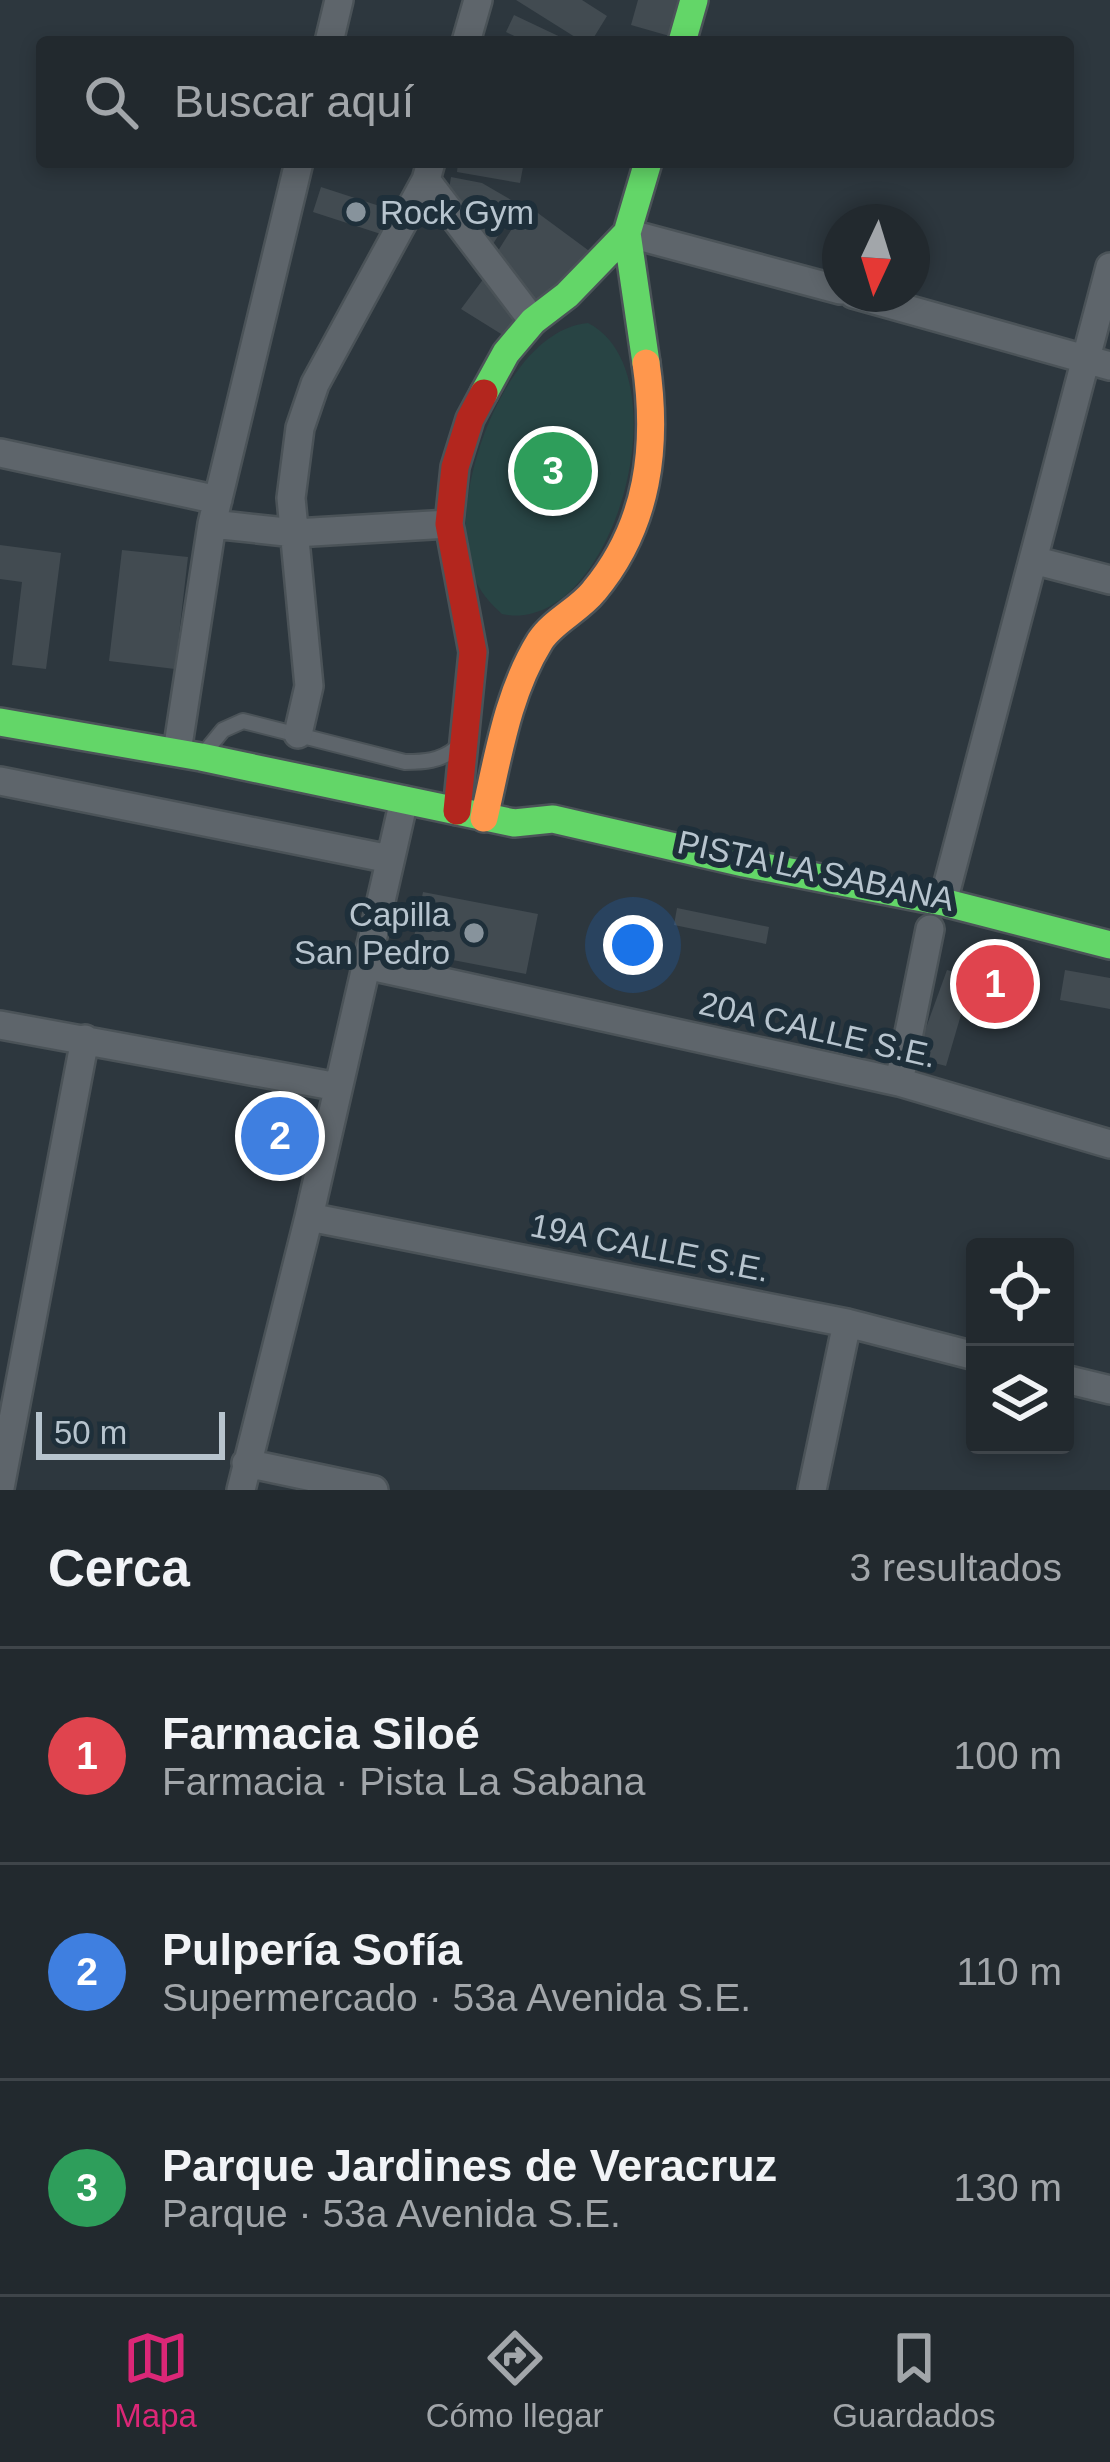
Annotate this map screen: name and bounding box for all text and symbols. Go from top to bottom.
search box [36,36,1074,168]
icon: search [78,69,144,135]
text: Buscar aquí [174,76,414,127]
place label: Rock Gym [380,194,534,231]
marker: Rock Gym [343,199,369,225]
north arrow [822,204,930,312]
pin: 3 [514,426,592,516]
street label: PISTA LA SABANA [674,823,958,918]
place label: Capilla San Pedro [294,896,451,971]
your location [603,915,663,975]
marker: Capilla San Pedro [461,920,487,946]
pin: 1 [956,939,1034,1029]
street label: 20A CALLE S.E. [696,984,940,1075]
pin: 2 [241,1091,319,1181]
street label: 19A CALLE S.E. [528,1206,772,1289]
map controls [966,1238,1074,1454]
button: locate [966,1238,1074,1346]
button: layers [966,1346,1074,1454]
scale bar [36,1406,225,1459]
text: 50 m [54,1414,127,1451]
text: Cerca [48,1540,190,1597]
text: 3 resultados [850,1546,1062,1589]
text: Farmacia Siloé [162,1708,480,1759]
text: 1 [76,1734,98,1777]
text: 100 m [954,1734,1062,1777]
text: Farmacia · Pista La Sabana [162,1760,645,1803]
text: Pulpería Sofía [162,1924,462,1975]
text: 2 [76,1950,98,1993]
text: 110 m [957,1950,1062,1993]
text: Supermercado · 53a Avenida S.E. [162,1976,751,2019]
text: Parque Jardines de Veracruz [162,2140,777,2191]
text: 3 [76,2166,98,2209]
text: 130 m [954,2166,1062,2209]
text: Parque · 53a Avenida S.E. [162,2192,621,2235]
tab: Mapa [114,2325,197,2435]
tab: Cómo llegar [426,2325,604,2435]
tab: Guardados [832,2325,996,2435]

